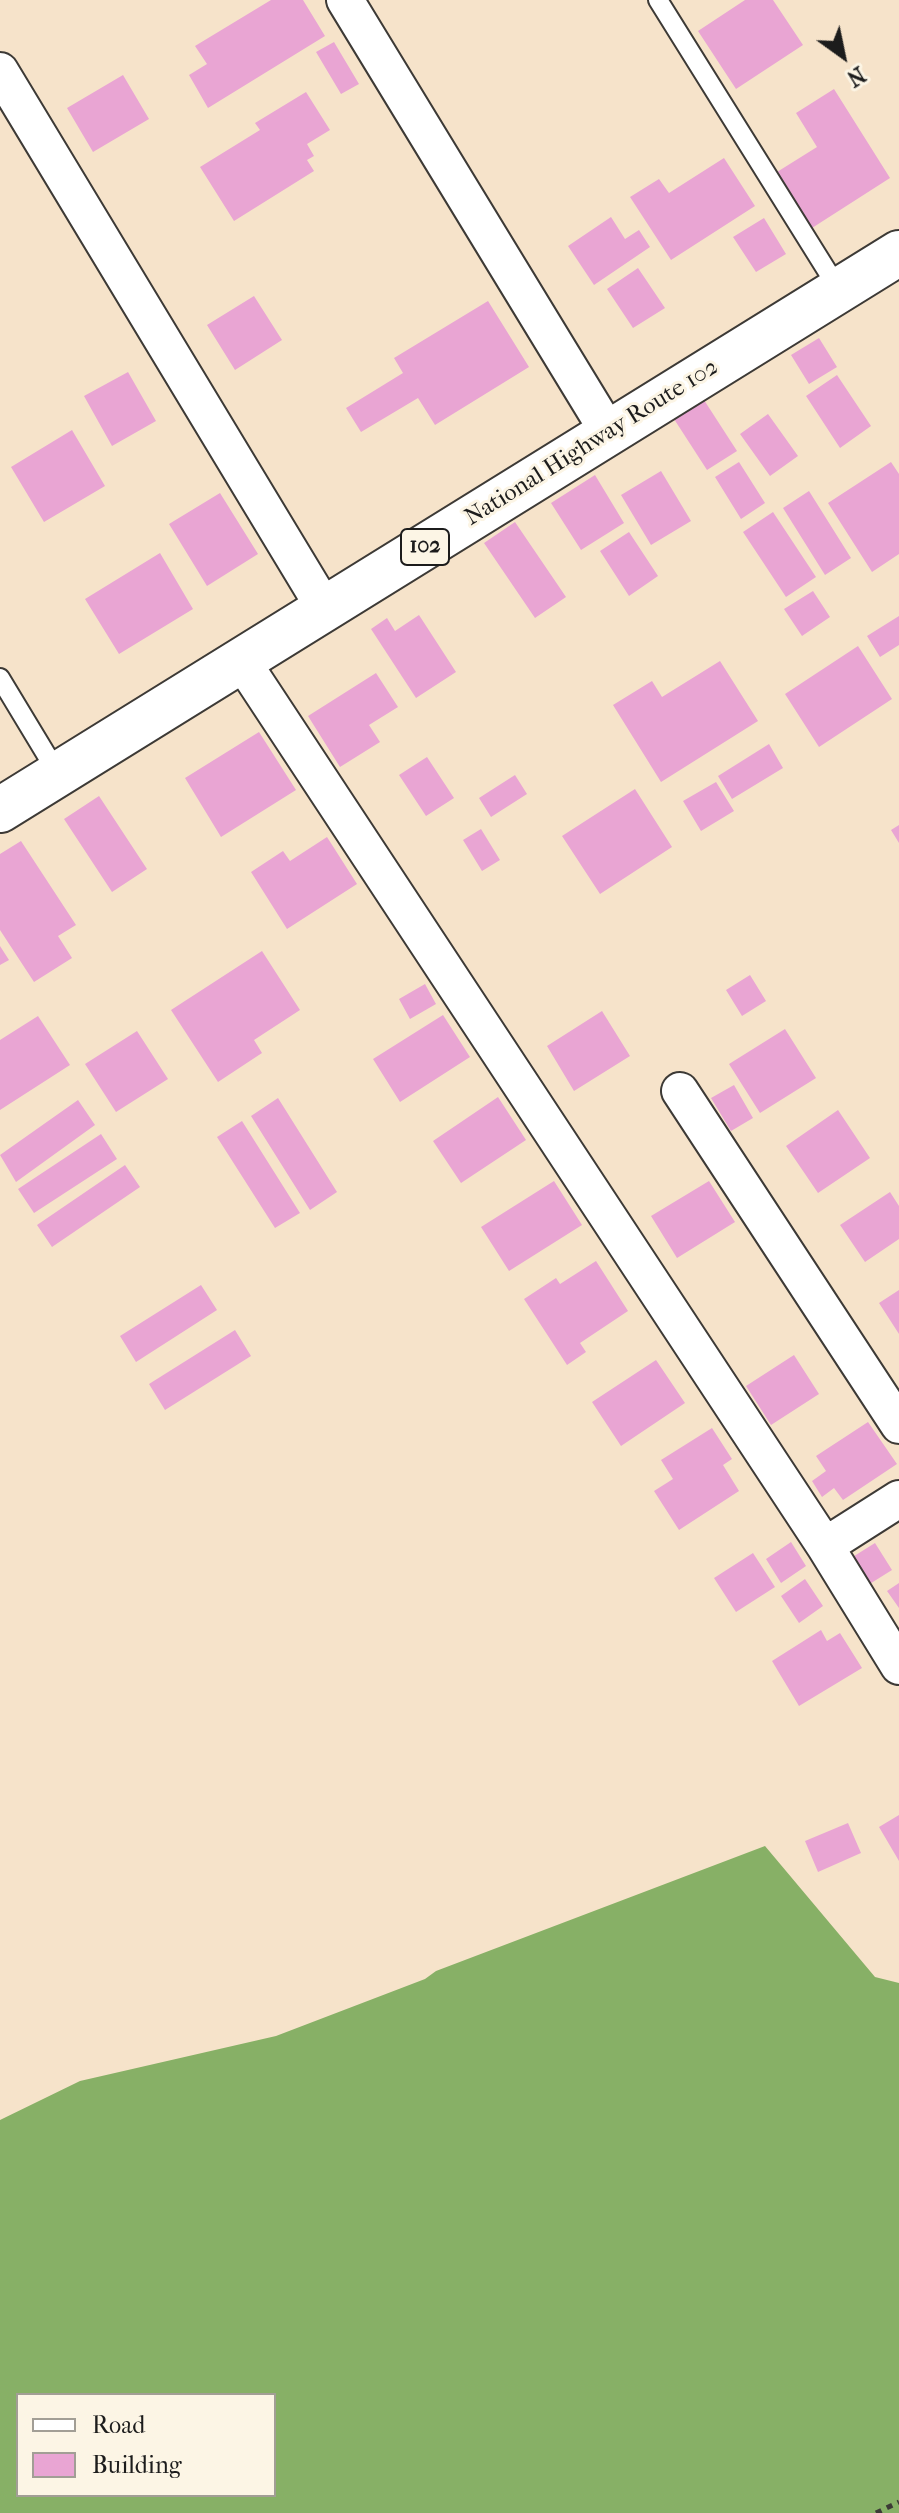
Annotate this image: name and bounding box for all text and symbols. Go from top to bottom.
north arrow [803,16,883,96]
text: N [842,61,870,92]
street label: National Highway Route 102 [460,353,724,533]
road number: 102 [401,529,449,565]
legend [16,2393,276,2497]
text: Road [92,2411,145,2439]
text: Building [92,2451,182,2479]

